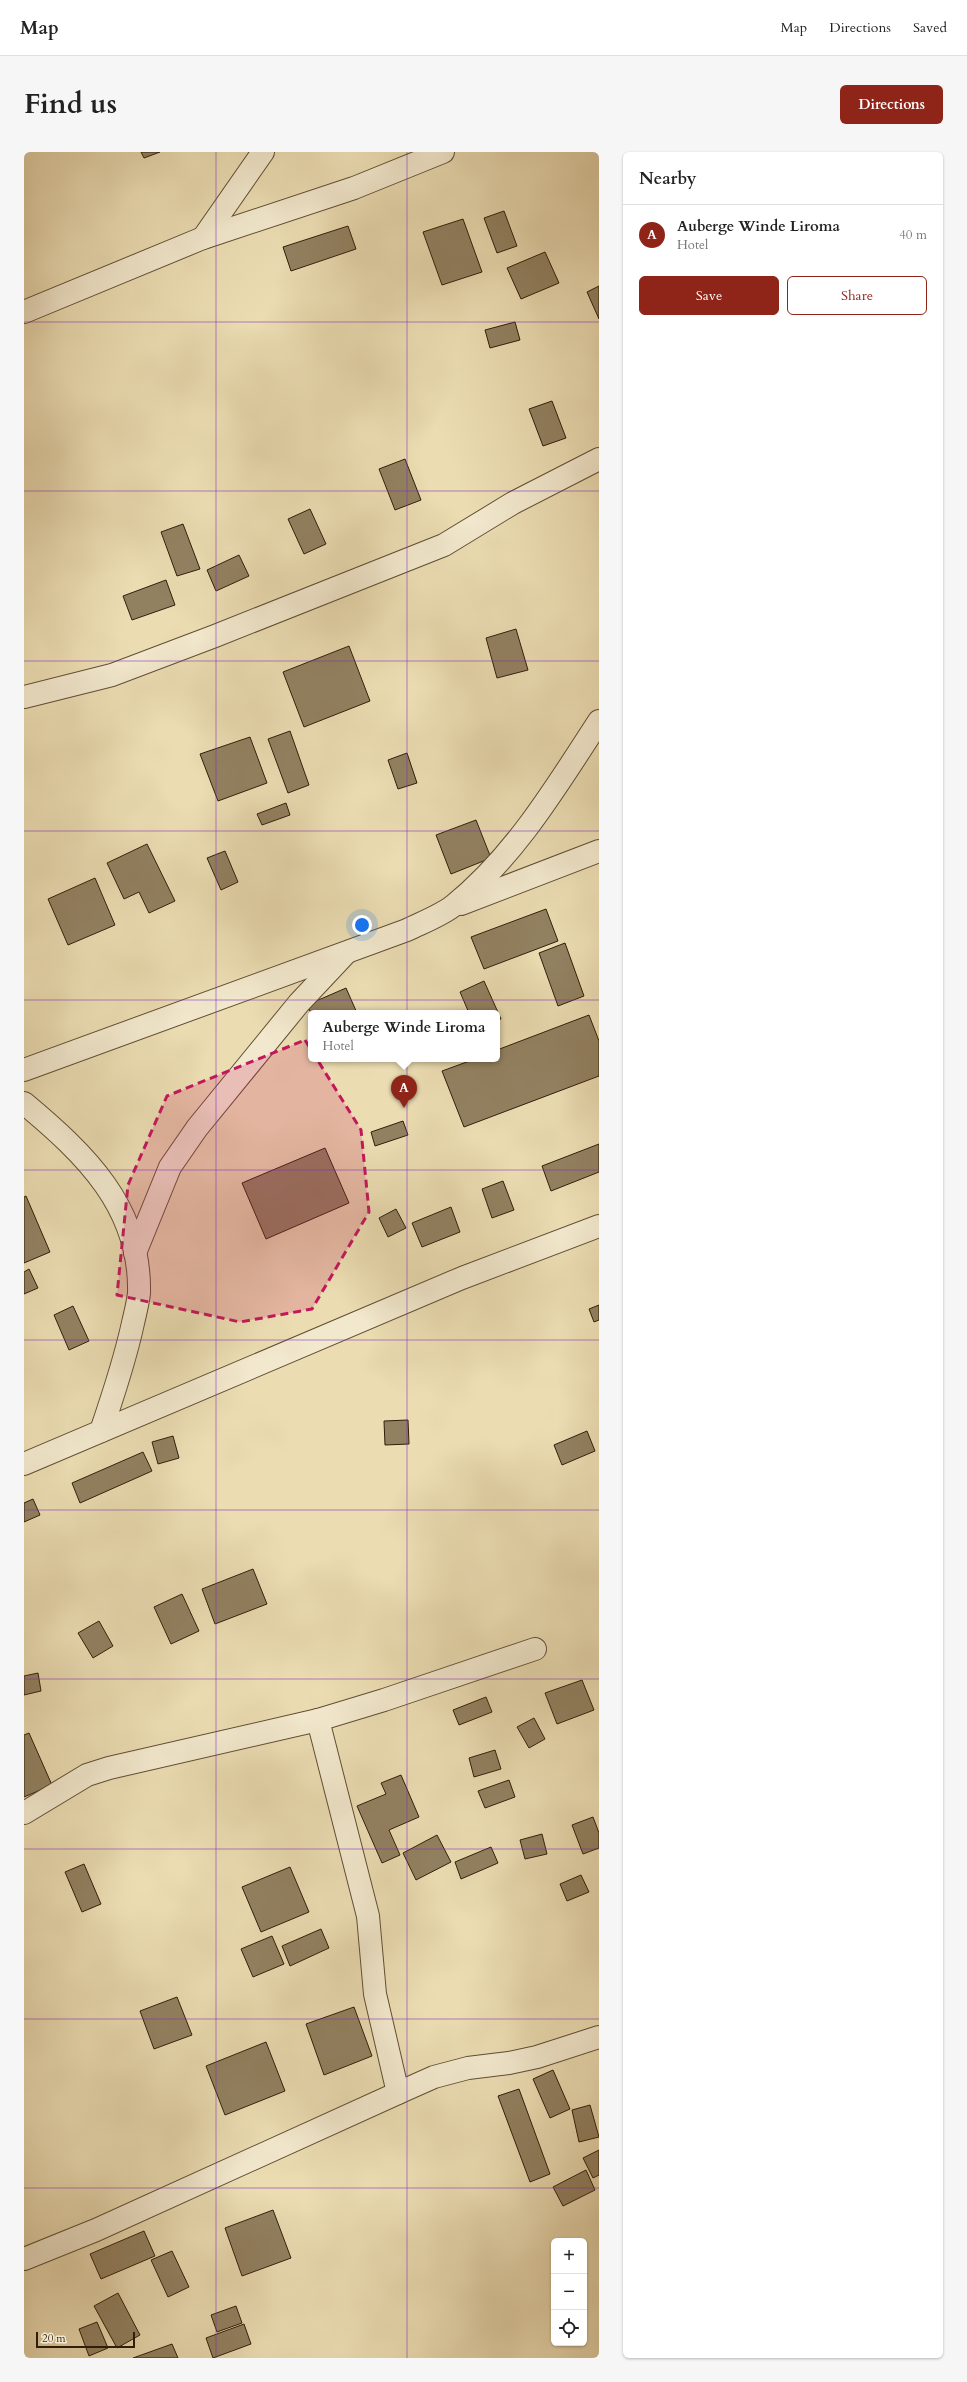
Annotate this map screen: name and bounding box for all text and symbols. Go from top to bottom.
text: Map [20,15,59,41]
text: Map [781,18,807,37]
text: Directions [829,18,891,37]
text: Saved [913,18,947,37]
text: Find us [24,85,117,123]
button: Directions [840,85,943,124]
text: Nearby [639,167,696,190]
text: Auberge Winde Liroma [677,216,840,236]
text: A [647,226,657,244]
text: 40 m [899,226,927,244]
text: Hotel [677,236,708,254]
button: Save [639,276,779,315]
button: Share [787,276,927,315]
your location [352,915,372,935]
popup [308,1010,500,1062]
text: Auberge Winde Liroma [323,1017,485,1037]
text: Hotel [323,1037,354,1055]
pin: A [391,1075,417,1108]
map controls [551,2238,587,2346]
button: + [551,2238,587,2274]
button: − [551,2274,587,2310]
button: locate [551,2310,587,2346]
scale bar [36,2330,135,2349]
text: 20 m [42,2331,66,2346]

